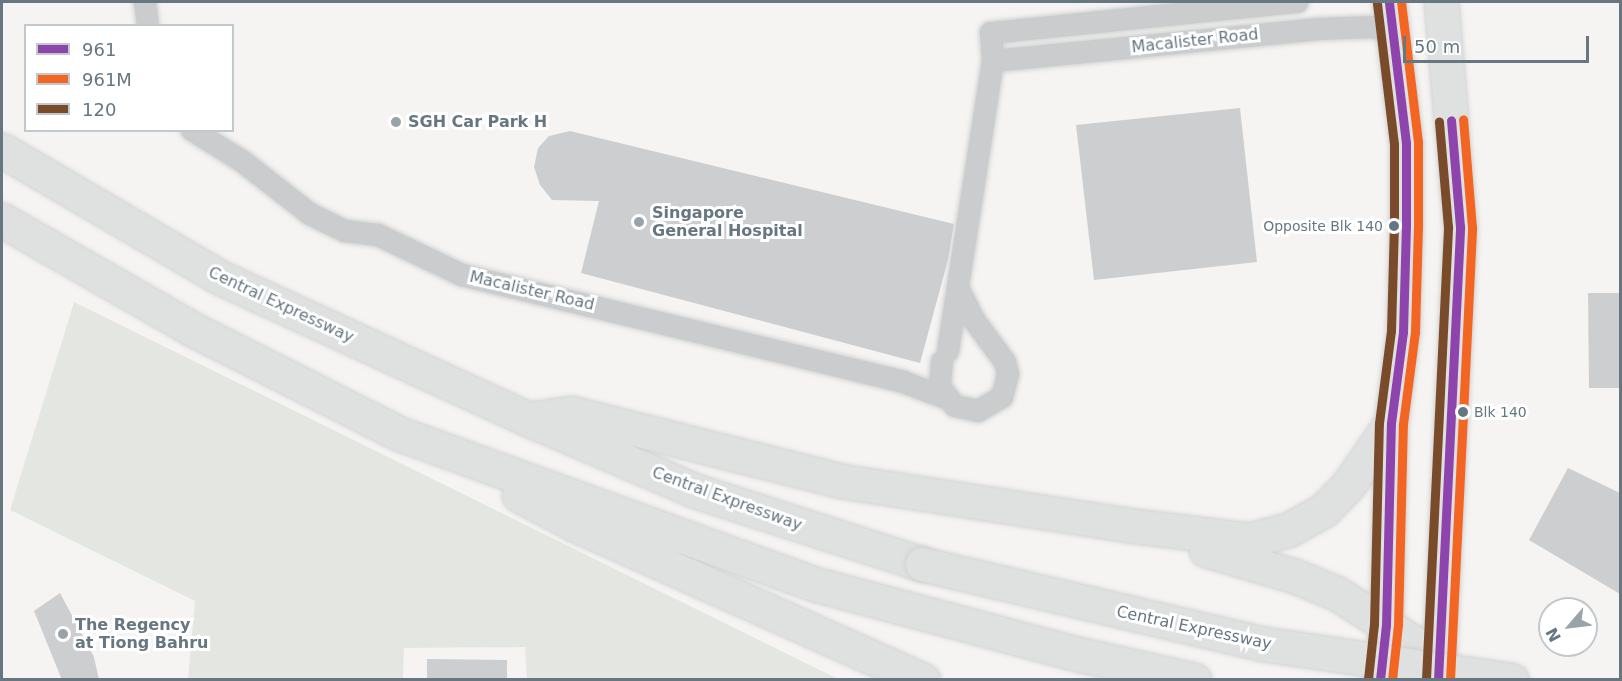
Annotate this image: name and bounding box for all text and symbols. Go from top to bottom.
legend [24,24,234,132]
scale bar [1406,24,1592,62]
street label: Macalister Road [1131,25,1259,57]
text: 50 m [1414,36,1460,57]
text: 961 [82,39,116,60]
text: 961M [82,69,132,90]
text: 120 [82,99,116,120]
place label: SGH Car Park H [408,112,547,132]
marker: SGH Car Park H [389,115,403,129]
place label: Singapore General Hospital [652,203,803,241]
marker: Singapore General Hospital [630,213,648,231]
place label: Opposite Blk 140 [1263,218,1383,234]
marker: Opposite Blk 140 [1388,220,1400,232]
street label: Central Expressway [205,263,357,347]
street label: Macalister Road [468,267,596,315]
place label: Blk 140 [1474,404,1527,420]
marker: Blk 140 [1457,406,1469,418]
street label: Central Expressway [649,463,805,535]
north arrow [1538,597,1598,657]
street label: Central Expressway [1115,602,1273,654]
place label: The Regency at Tiong Bahru [75,615,208,653]
text: N [1542,624,1565,645]
marker: The Regency at Tiong Bahru [56,627,70,641]

